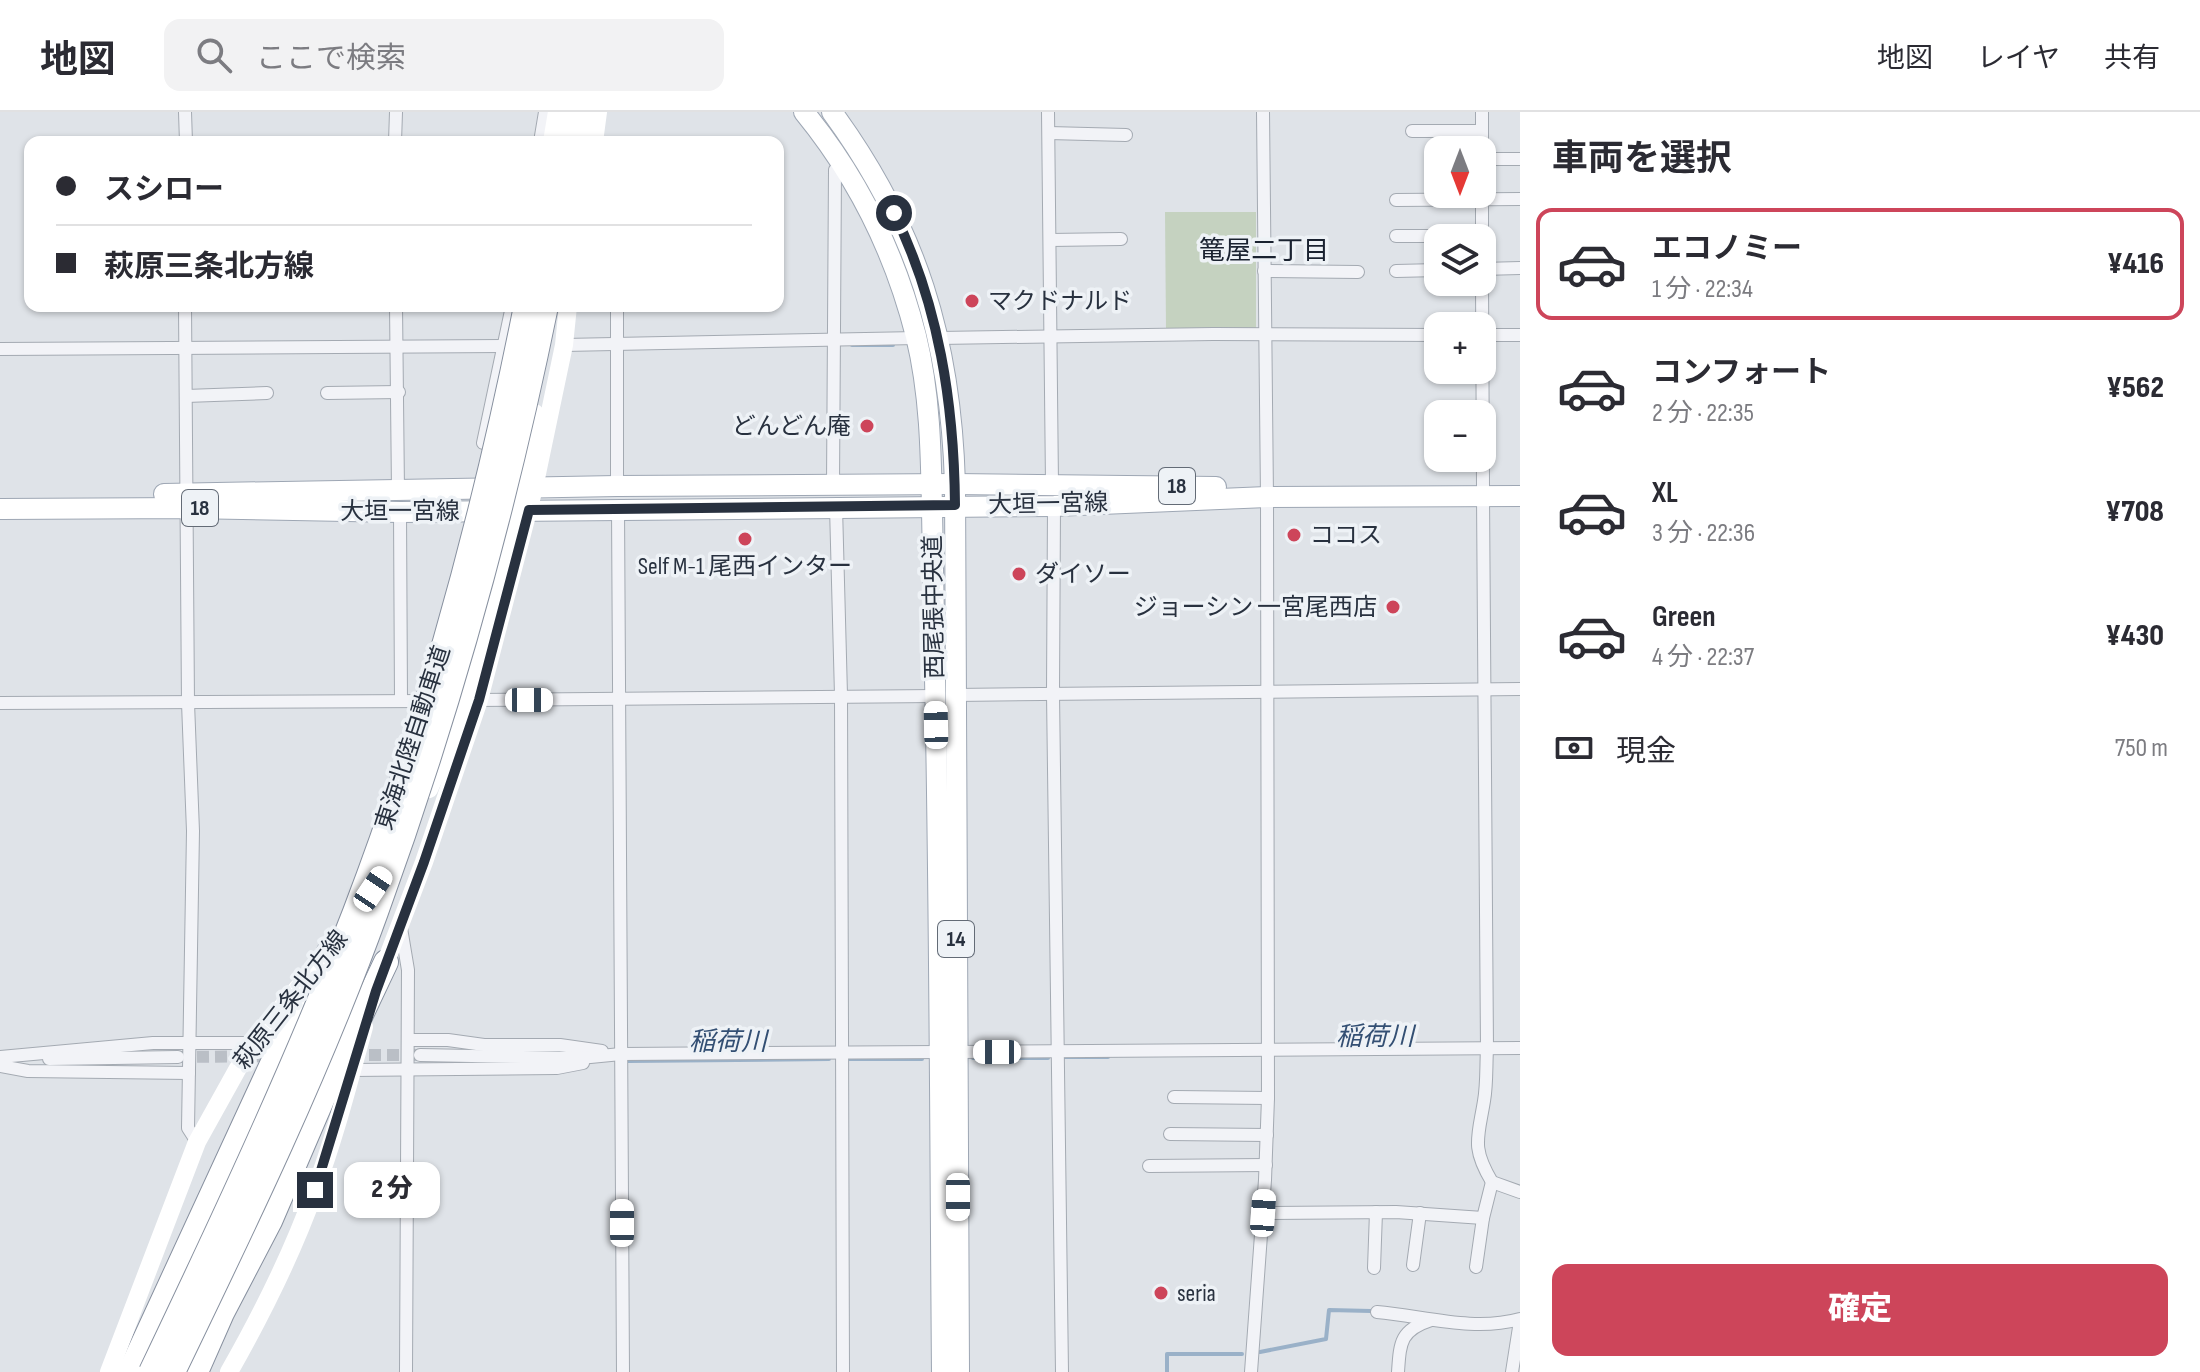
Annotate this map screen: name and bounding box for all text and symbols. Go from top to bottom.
search box [164,19,724,91]
icon: search [192,33,236,77]
text: 地図 [40,38,116,83]
text: ここで検索 [256,41,406,77]
text: 地図 [1877,42,1933,75]
text: レイヤ [1977,42,2060,75]
text: 共有 [2104,42,2160,75]
north arrow [1424,136,1496,208]
map controls [1424,136,1496,472]
text: 車両を選択 [1552,138,1732,181]
text: スシロー [104,172,224,208]
route start [876,195,912,231]
button: layers [1424,224,1496,296]
icon: car [1556,228,1628,300]
text: エコノミー [1652,231,1802,267]
district label: 篭屋二丁目 [1199,236,1329,267]
text: ¥416 [2107,246,2164,282]
text: 萩原三条北方線 [104,249,314,285]
text: 1 分 · 22:34 [1652,274,1753,305]
place label: マクドナルド [988,287,1132,316]
marker: マクドナルド [963,292,981,310]
button: + [1424,312,1496,384]
icon: car [1556,352,1628,424]
text: コンフォート [1652,355,1831,391]
text: ¥562 [2107,370,2164,406]
text: 2 分 · 22:35 [1652,398,1754,429]
button: − [1424,400,1496,472]
place label: どんどん庵 [732,412,851,441]
marker: どんどん庵 [858,417,876,435]
road number: 18 [1159,468,1195,504]
text: XL [1652,475,1678,511]
icon: car [1556,476,1628,548]
street label: 大垣一宮線 [988,488,1108,520]
road number: 18 [182,490,218,526]
text: ¥708 [2105,494,2164,530]
street label: 大垣一宮線 [340,497,460,526]
text: 3 分 · 22:36 [1652,518,1755,549]
place label: ココス [1310,521,1382,550]
marker: ココス [1285,526,1303,544]
marker: Self M-1 尾西インター [736,530,754,548]
street label: 西尾張中央道 [918,535,950,679]
place label: Self M-1 尾西インター [638,552,852,581]
place label: ダイソー [1035,560,1131,589]
marker: ダイソー [1010,565,1028,583]
place label: ジョーシン 一宮尾西店 [1134,593,1377,622]
marker: ジョーシン 一宮尾西店 [1384,598,1402,616]
text: Green [1652,599,1716,635]
icon: car [1556,600,1628,672]
text: ¥430 [2106,618,2164,654]
street label: 東海北陸自動車道 [370,642,456,834]
text: 4 分 · 22:37 [1652,642,1754,673]
car [505,688,553,712]
car [924,701,948,749]
icon: cash [1552,726,1596,770]
text: 750 m [2115,733,2168,764]
text: 現金 [1616,734,1676,770]
car [350,862,396,916]
road number: 14 [938,921,974,957]
street label: 萩原三条北方線 [228,925,354,1075]
water label: 稲荷川 [1336,1022,1417,1053]
water label: 稲荷川 [689,1027,770,1058]
car [973,1040,1021,1064]
callout: 2 分 [343,1162,439,1218]
route end [297,1172,333,1208]
car [946,1173,970,1221]
text: 2 分 [371,1174,413,1205]
car [1249,1188,1277,1238]
car [610,1199,634,1247]
button: 確定 [1552,1264,2168,1356]
place label: seria [1177,1279,1216,1308]
marker: seria [1152,1284,1170,1302]

